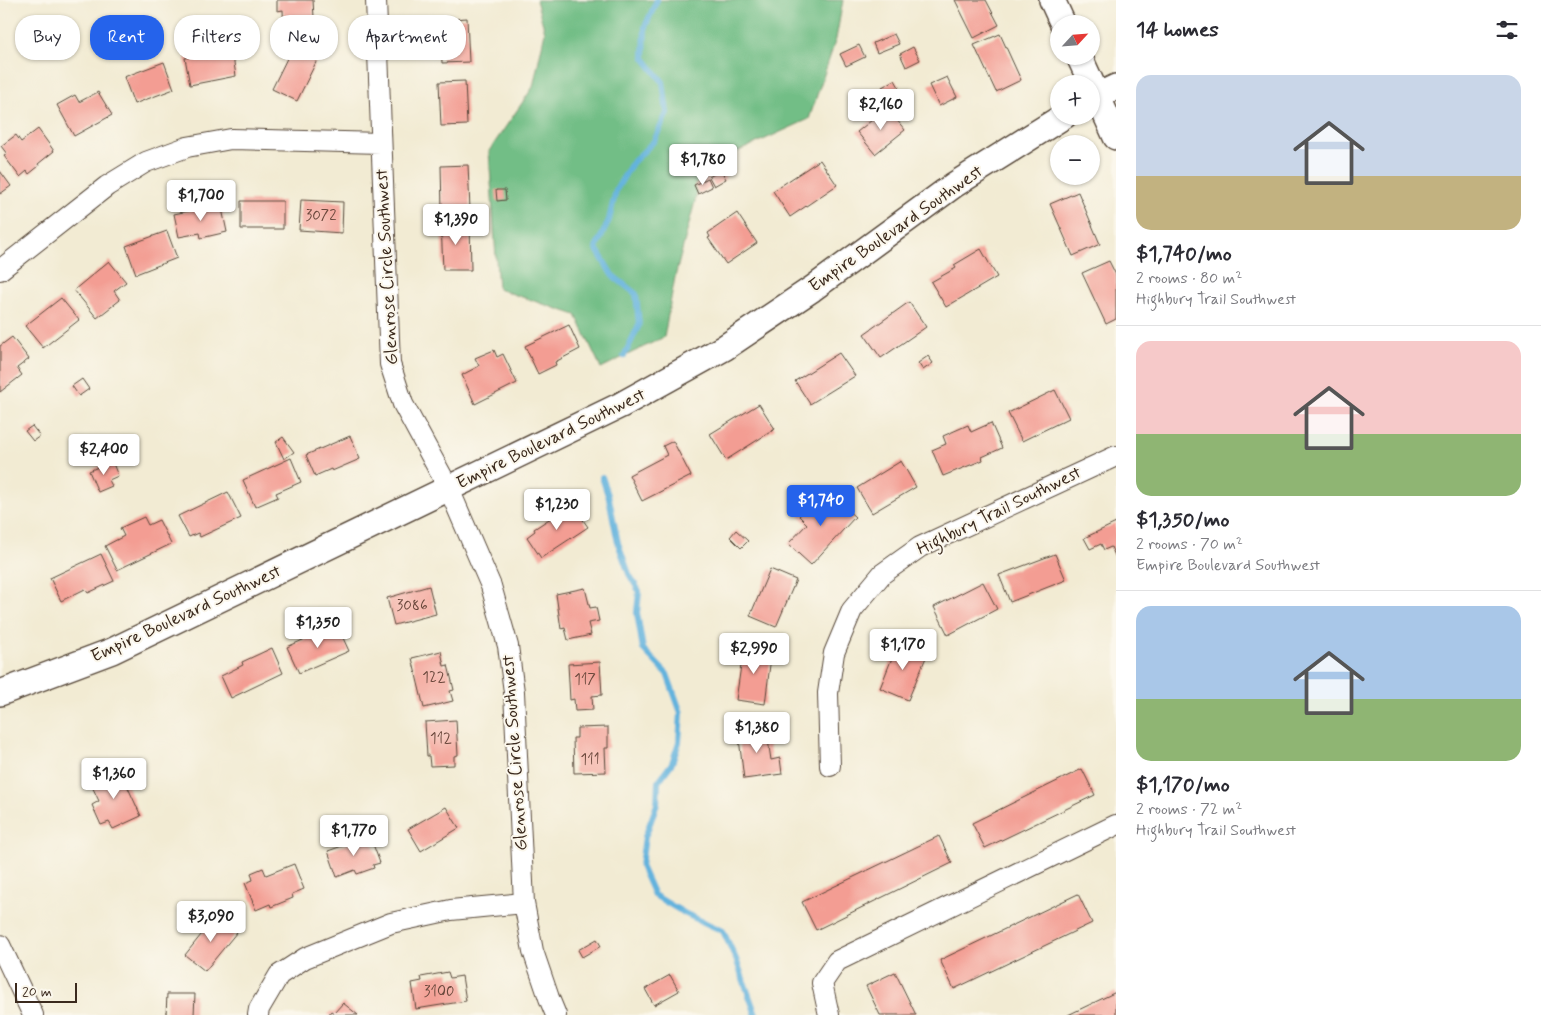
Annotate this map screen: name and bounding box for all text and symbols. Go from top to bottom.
chip: Buy [15,15,80,60]
chip: Rent [90,15,164,60]
chip: Filters [174,15,260,60]
chip: New [270,15,338,60]
chip: Apartment [348,15,466,60]
north arrow [1050,15,1100,65]
map controls [1050,15,1100,185]
text: 14 homes [1136,16,1219,44]
icon: filters [1493,16,1521,44]
button: + [1050,75,1100,125]
pin: $2,160 [840,88,922,131]
text: $2,160 [859,94,903,115]
icon: home [1284,108,1374,198]
button: − [1050,135,1100,185]
pin: $1,780 [662,144,744,186]
text: $1,780 [680,149,726,170]
street label: Empire Boulevard Southwest [804,159,988,298]
street label: Glenrose Circle Southwest [370,168,404,366]
pin: $1,700 [160,180,242,222]
text: $1,700 [178,185,224,206]
pin: $1,390 [415,204,497,246]
house number: 3072 [305,206,337,226]
text: $1,390 [434,209,478,230]
text: $1,740/mo [1136,240,1232,268]
text: 2 rooms · 80 m² [1136,268,1242,289]
text: Highbury Trail Southwest [1136,289,1296,310]
icon: home [1284,373,1374,463]
street label: Empire Boulevard Southwest [453,383,650,495]
pin: $2,400 [63,434,145,476]
text: $2,400 [80,439,129,460]
street label: Highbury Trail Southwest [913,461,1087,563]
pin: $1,740 [780,484,862,527]
pin: $1,230 [516,488,598,531]
text: $1,740 [798,490,844,511]
text: $1,230 [535,494,579,515]
text: $1,350/mo [1136,506,1229,534]
text: 2 rooms · 70 m² [1136,534,1243,555]
text: Empire Boulevard Southwest [1136,555,1320,576]
street label: Empire Boulevard Southwest [87,559,285,669]
house number: 3086 [396,596,428,616]
pin: $1,350 [277,606,359,649]
text: $1,350 [296,612,340,633]
pin: $1,170 [862,628,944,671]
pin: $2,990 [713,632,795,675]
text: $1,170 [881,634,925,655]
text: $2,990 [730,638,778,659]
icon: home [1284,638,1374,728]
street label: Glenrose Circle Southwest [496,654,534,852]
house number: 122 [422,668,446,688]
house number: 117 [574,670,596,690]
pin: $1,380 [716,712,798,754]
text: $1,380 [735,717,779,738]
house number: 112 [430,729,452,749]
house number: 111 [581,750,600,770]
pin: $1,360 [73,758,155,800]
text: $1,360 [92,763,136,784]
text: $1,170/mo [1136,771,1230,799]
text: 2 rooms · 72 m² [1136,799,1242,820]
pin: $1,770 [313,814,395,857]
text: $1,770 [331,820,377,841]
text: Highbury Trail Southwest [1136,820,1296,841]
pin: $3,090 [170,900,252,943]
text: $3,090 [188,906,234,927]
scale bar [15,980,78,1003]
house number: 3100 [424,982,454,1002]
text: 20 m [22,983,52,1001]

